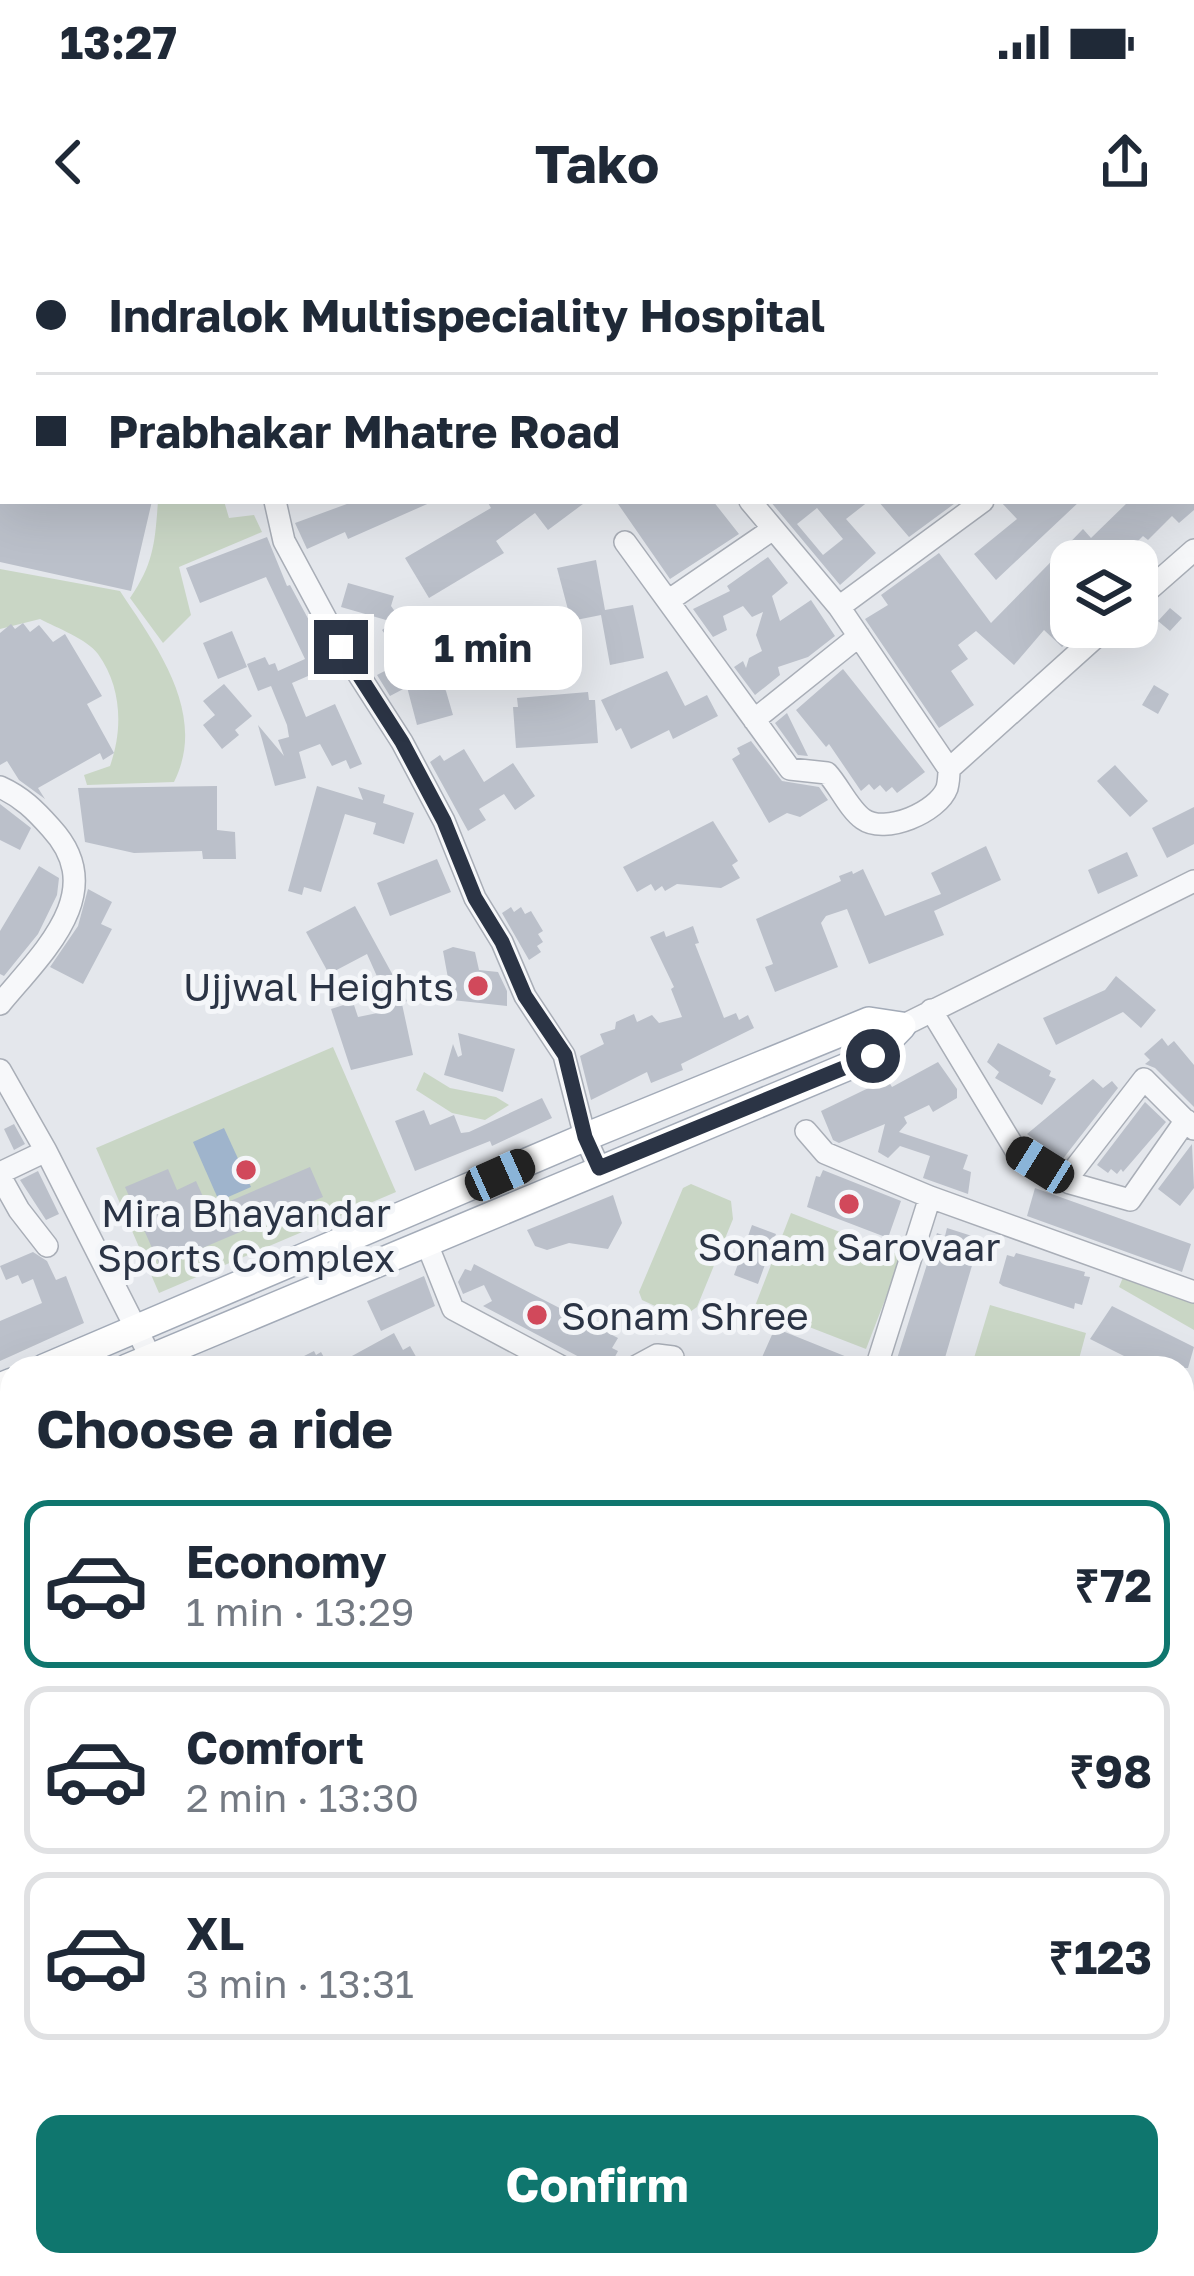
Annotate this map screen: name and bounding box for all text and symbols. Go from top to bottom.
text: 13:27 [60,15,177,69]
icon: back [36,129,102,195]
icon: share [1092,129,1158,195]
text: Tako [535,130,659,195]
text: Indralok Multispeciality Hospital [108,288,825,342]
text: Prabhakar Mhatre Road [108,404,620,458]
map controls [1050,540,1158,648]
button: layers [1050,540,1158,648]
callout: 1 min [383,605,581,689]
route end [314,620,368,674]
text: 1 min [434,624,532,671]
place label: Ujjwal Heights [183,963,454,1010]
marker: Ujjwal Heights [465,973,491,999]
route start [846,1029,900,1083]
car [1000,1131,1080,1199]
car [460,1144,540,1206]
marker: Mira Bhayandar Sports Complex [233,1157,259,1183]
place label: Mira Bhayandar Sports Complex [97,1189,395,1281]
marker: Sonam Sarovaar [836,1191,862,1217]
place label: Sonam Sarovaar [697,1223,1001,1270]
place label: Sonam Shree [561,1292,809,1339]
marker: Sonam Shree [524,1302,550,1328]
text: Choose a ride [36,1395,393,1460]
icon: car [42,1530,150,1638]
text: Economy [186,1534,387,1588]
text: ₹72 [1074,1558,1152,1612]
text: 1 min · 13:29 [186,1588,414,1635]
icon: car [42,1716,150,1824]
text: Comfort [186,1720,364,1774]
text: ₹98 [1069,1744,1152,1798]
text: 2 min · 13:30 [186,1774,419,1821]
icon: car [42,1902,150,2010]
text: XL [186,1906,244,1960]
text: ₹123 [1048,1930,1152,1984]
text: 3 min · 13:31 [186,1960,414,2007]
button: Confirm [36,2115,1158,2253]

